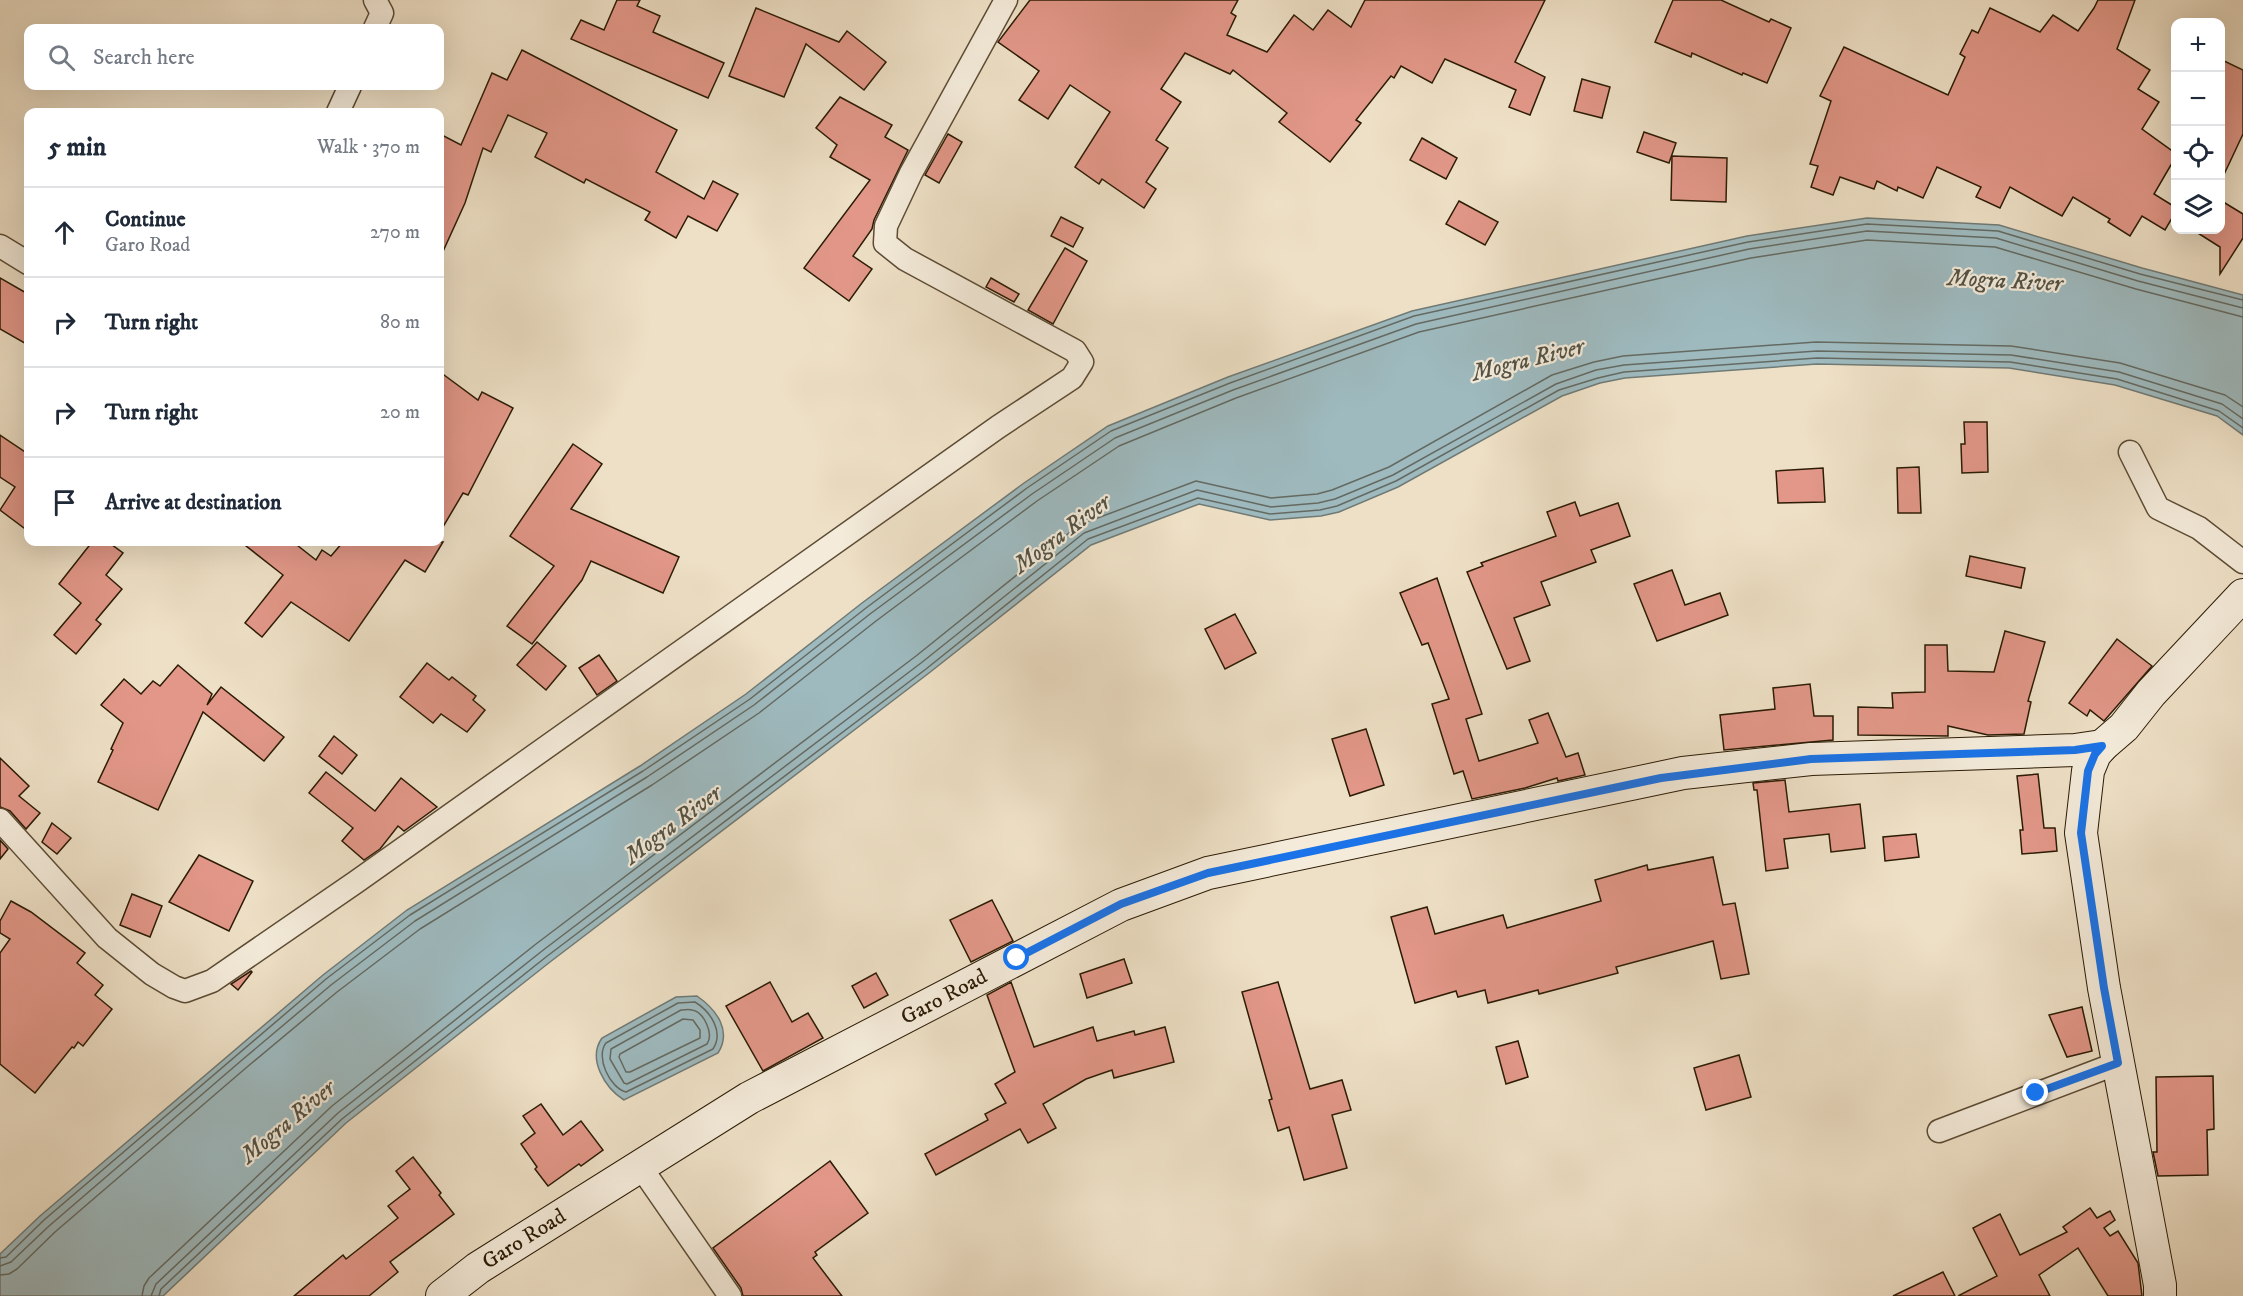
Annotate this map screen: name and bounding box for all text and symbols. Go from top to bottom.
map controls [2171,18,2225,234]
button: + [2171,18,2225,72]
search box [24,24,444,90]
icon: search [45,41,78,74]
text: Search here [93,44,195,71]
button: − [2171,72,2225,126]
button: locate [2171,126,2225,180]
text: 5 min [48,131,106,164]
text: Walk · 370 m [317,135,420,160]
button: layers [2171,180,2225,234]
text: Continue [105,206,186,233]
icon: ahead [48,216,81,249]
text: 270 m [370,220,420,245]
text: Garo Road [105,233,190,258]
water label: Mogra River [1945,263,2066,299]
icon: right [48,306,81,339]
text: Turn right [105,309,198,336]
text: 80 m [380,310,420,335]
water label: Mogra River [1467,331,1590,389]
icon: right [48,396,81,429]
text: Turn right [105,399,198,426]
text: 20 m [380,400,420,425]
icon: arrive [48,486,81,519]
water label: Mogra River [1006,486,1119,582]
text: Arrive at destination [105,489,282,516]
water label: Mogra River [617,777,730,873]
route start [1003,944,1029,970]
street label: Garo Road [896,963,992,1031]
water label: Mogra River [233,1072,343,1172]
route end [2022,1079,2048,1105]
street label: Garo Road [477,1203,571,1275]

